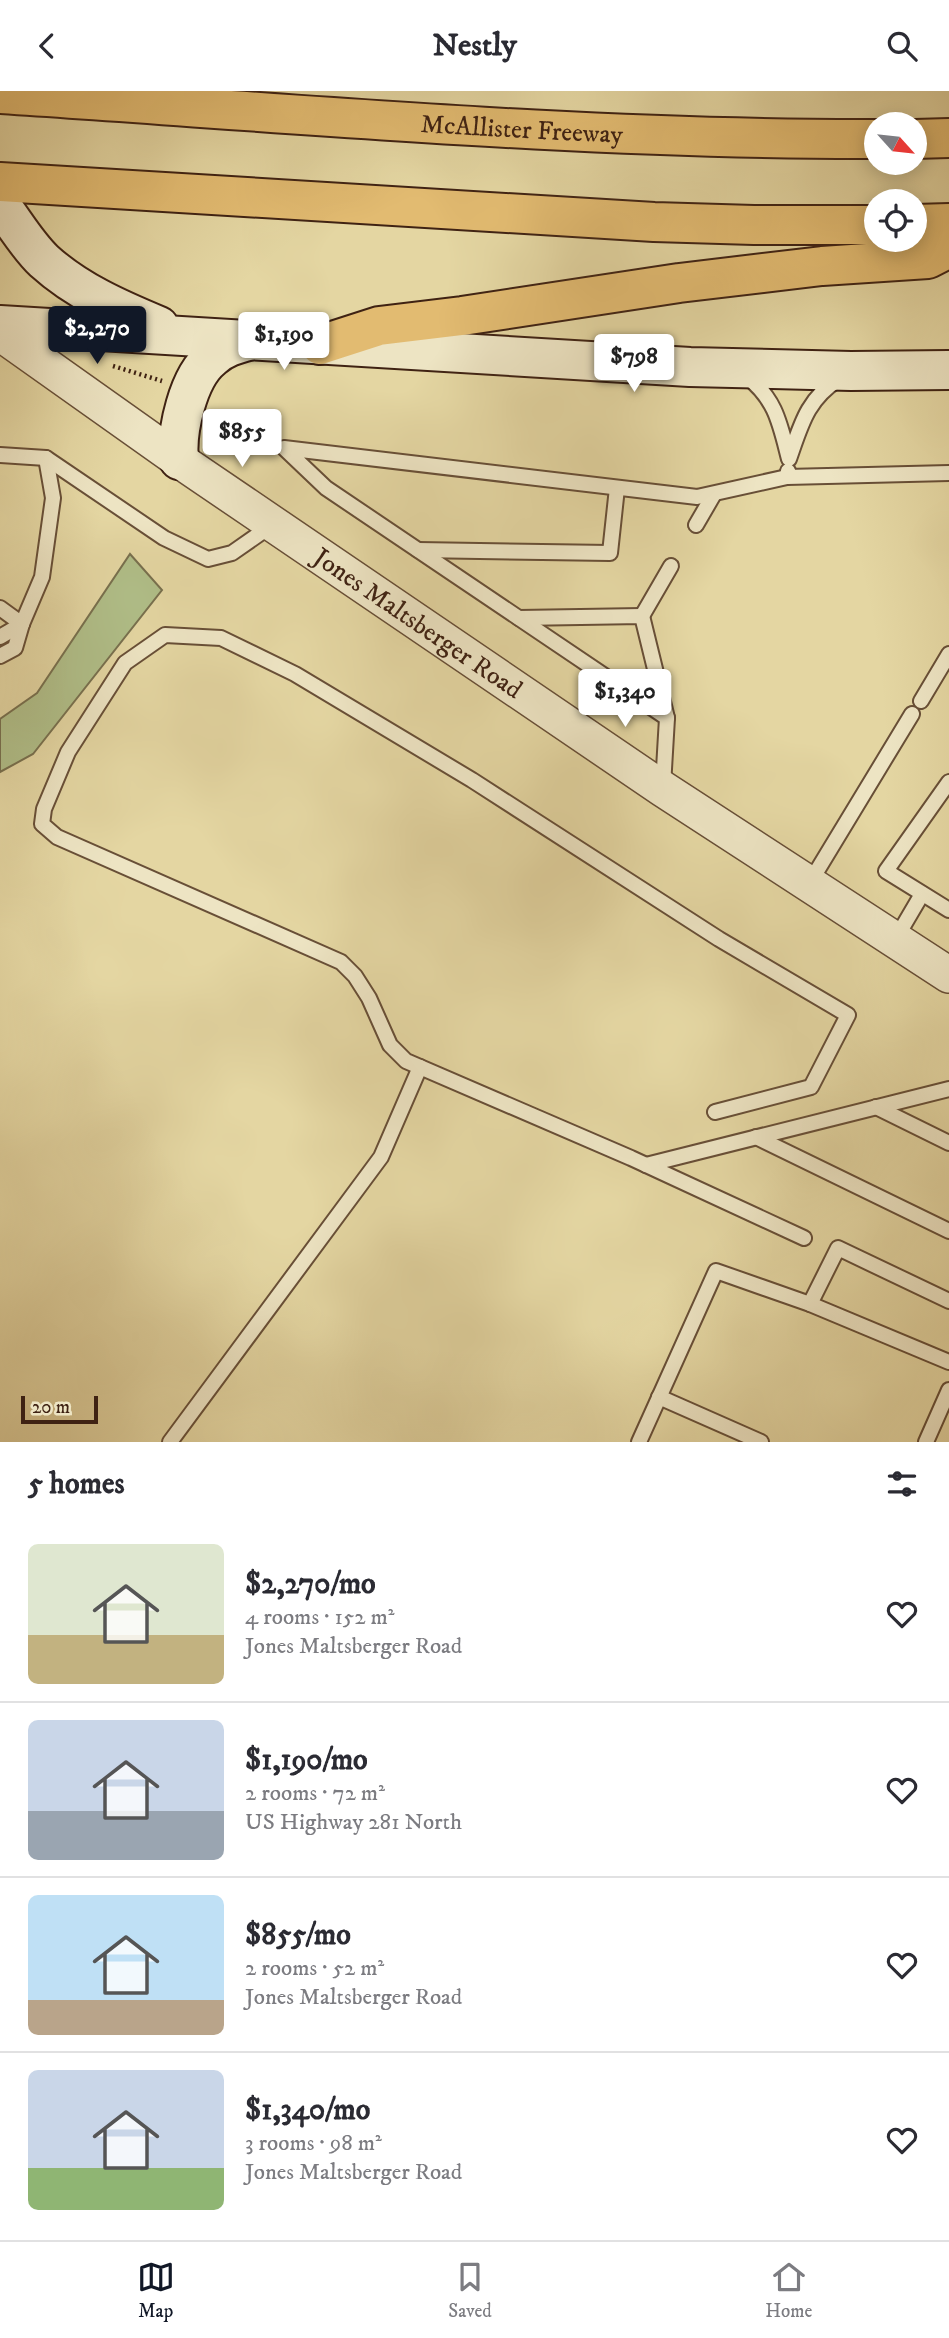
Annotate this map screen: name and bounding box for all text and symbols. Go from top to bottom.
text: Nestly [432,26,517,66]
icon: back [28,27,66,65]
icon: search [883,27,921,65]
street label: McAllister Freeway [420,108,624,152]
north arrow [864,112,928,175]
map controls [864,112,927,252]
button: locate [864,189,927,252]
pin: $2,270 [40,307,154,366]
pin: $1,190 [227,313,341,372]
text: $2,270 [64,314,130,343]
text: $1,190 [254,320,314,349]
pin: $798 [593,335,675,394]
text: $798 [610,342,658,371]
pin: $855 [201,409,283,469]
text: $855 [219,417,265,446]
street label: Jones Maltsberger Road [305,540,529,707]
pin: $1,340 [568,669,682,729]
text: $1,340 [594,677,656,706]
scale bar [21,1393,98,1425]
text: 20 m [32,1396,70,1419]
icon: filters [883,1465,921,1503]
text: 5 homes [28,1466,124,1503]
text: $2,270/mo [245,1566,376,1603]
icon: home [84,1572,168,1656]
icon: heart [883,1595,921,1633]
text: 4 rooms · 152 m² [245,1603,394,1632]
text: Jones Maltsberger Road [245,1632,462,1661]
text: $1,190/mo [245,1742,368,1779]
icon: home [84,1748,168,1832]
icon: heart [883,1771,921,1809]
text: 2 rooms · 72 m² [245,1779,385,1808]
text: US Highway 281 North [245,1808,462,1837]
text: $855/mo [245,1917,351,1954]
icon: home [84,1923,168,2007]
icon: heart [883,1946,921,1984]
text: 2 rooms · 52 m² [245,1954,384,1983]
text: Jones Maltsberger Road [245,1983,462,2012]
text: $1,340/mo [245,2092,370,2129]
icon: home [84,2098,168,2182]
icon: heart [883,2121,921,2159]
text: 3 rooms · 98 m² [245,2129,382,2158]
text: Jones Maltsberger Road [245,2158,462,2187]
tab: Map [137,2258,175,2323]
tab: Saved [448,2258,492,2323]
tab: Home [765,2258,812,2323]

